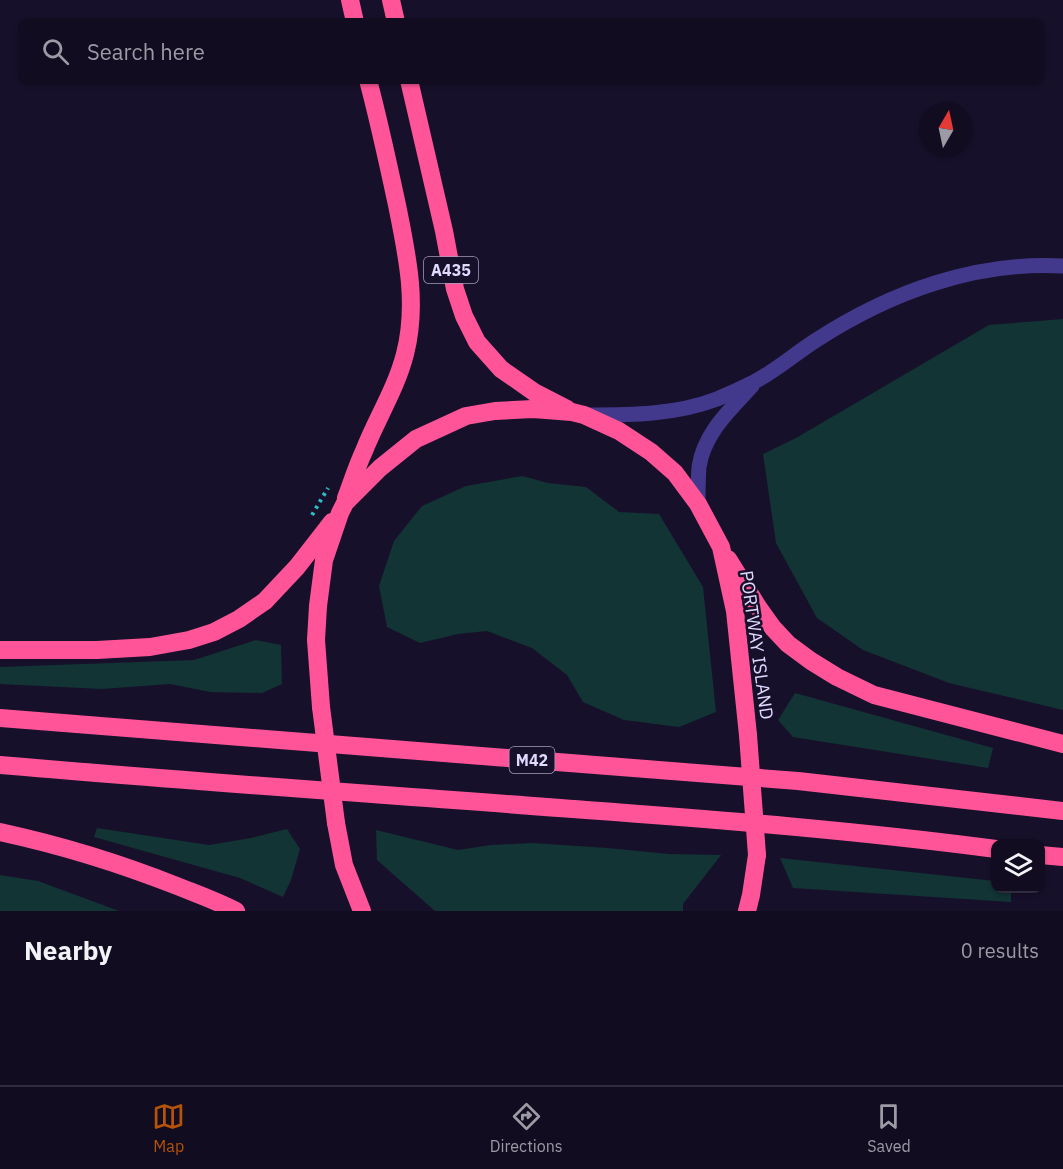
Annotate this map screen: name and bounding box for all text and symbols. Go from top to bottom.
search box [18,18,1045,84]
icon: search [39,35,72,68]
text: Search here [87,37,205,66]
north arrow [919,102,973,156]
road number: A435 [424,257,478,283]
street label: PORTWAY ISLAND [735,569,779,721]
road number: M42 [510,747,554,773]
map controls [991,839,1045,893]
button: layers [991,839,1045,893]
text: Nearby [24,933,112,967]
text: 0 results [961,937,1039,964]
tab: Map [152,1100,185,1156]
tab: Directions [490,1100,563,1156]
tab: Saved [867,1100,911,1156]

